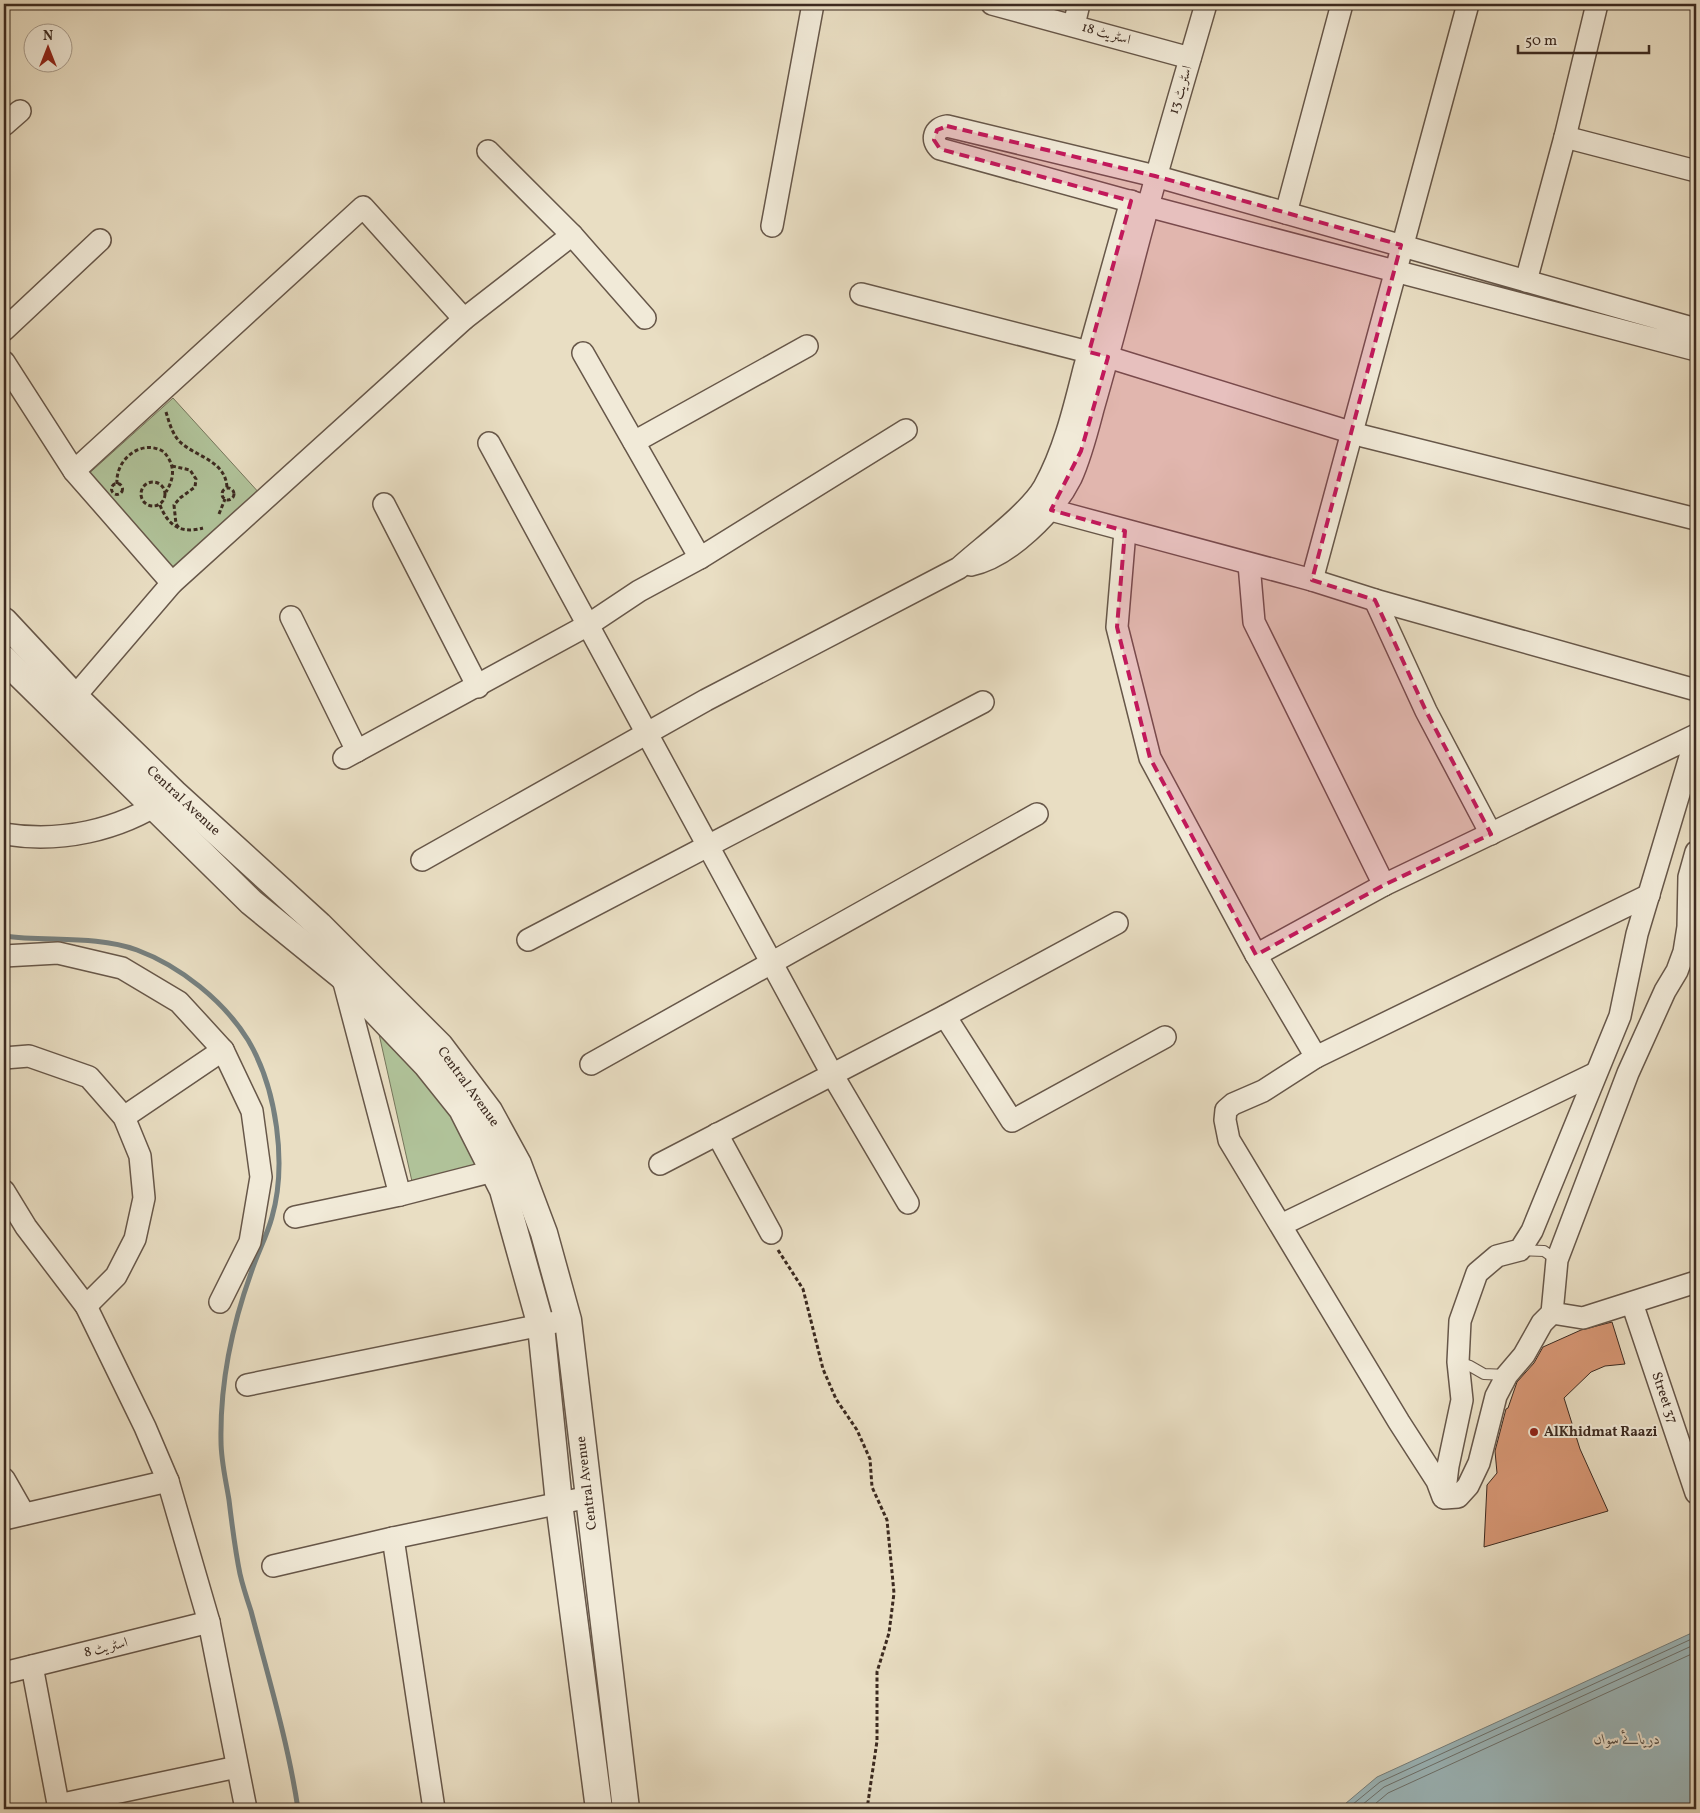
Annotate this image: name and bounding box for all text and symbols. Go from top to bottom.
street label: اسٹریٹ 18 [1079,18,1133,50]
north arrow [22,22,72,72]
scale bar [1518,22,1649,54]
text: N [43,27,53,46]
text: 50 m [1525,31,1557,52]
street label: اسٹریٹ 13 [1165,63,1197,117]
street label: Central Avenue [142,762,224,840]
street label: Central Avenue [432,1043,504,1131]
street label: Street 37 [1646,1370,1682,1427]
place label: AlKhidmat Raazi [1544,1423,1658,1442]
marker: AlKhidmat Raazi [1528,1426,1540,1438]
street label: Central Avenue [572,1435,602,1531]
street label: اسٹریٹ 8 [82,1633,130,1663]
water label: دریائے سواں [1594,1729,1660,1751]

